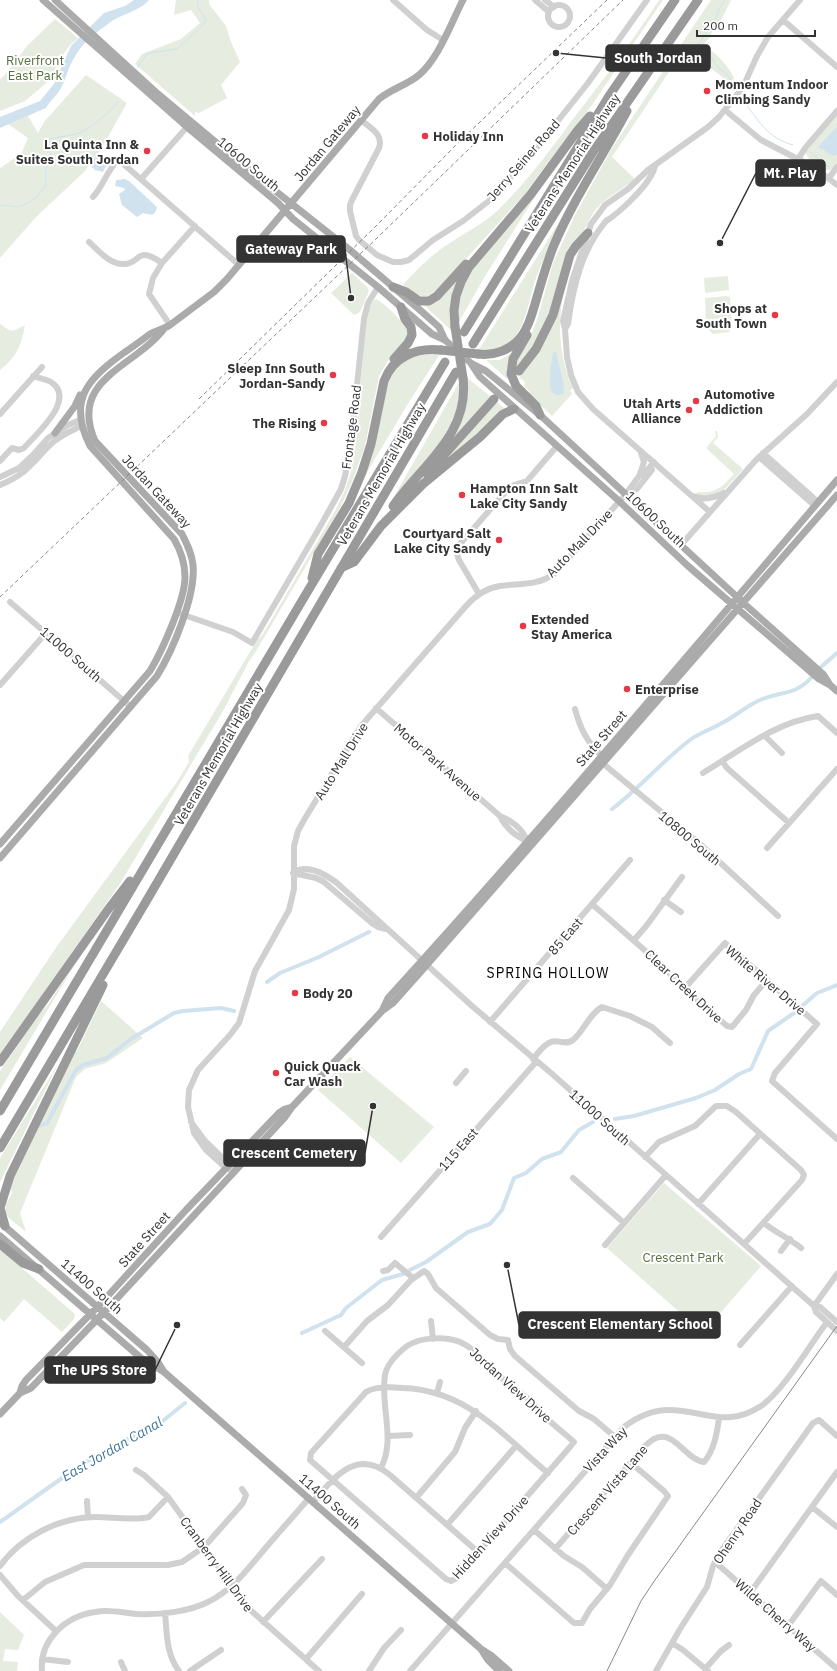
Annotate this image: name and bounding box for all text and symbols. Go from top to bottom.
scale bar [697,12,815,38]
text: 200 m [703,18,738,33]
callout: South Jordan [606,45,710,71]
text: South Jordan [614,49,702,67]
park label: Riverfront East Park [6,52,64,84]
place label: Momentum Indoor Climbing Sandy [715,76,828,108]
marker: Momentum Indoor Climbing Sandy [702,86,712,96]
street label: Veterans Memorial Highway [521,90,624,236]
street label: Jordan Gateway [291,101,365,185]
street label: Jerry Seiner Road [483,116,564,205]
place label: Holiday Inn [433,128,504,145]
marker: Holiday Inn [420,131,430,141]
street label: 10600 South [214,133,283,195]
place label: La Quinta Inn & Suites South Jordan [16,136,140,168]
marker: La Quinta Inn & Suites South Jordan [142,146,152,156]
callout: Mt. Play [756,160,825,186]
text: Mt. Play [763,164,817,182]
callout: Gateway Park [237,236,345,262]
text: Gateway Park [245,240,338,258]
place label: Shops at South Town [695,300,767,332]
marker: Shops at South Town [770,310,780,320]
place label: Sleep Inn South Jordan-Sandy [227,360,325,392]
marker: Sleep Inn South Jordan-Sandy [328,370,338,380]
street label: Frontage Road [338,384,365,470]
place label: Automotive Addiction [704,386,775,418]
place label: Utah Arts Alliance [623,395,681,427]
marker: Automotive Addiction [691,396,701,406]
street label: Veterans Memorial Highway [333,399,430,549]
marker: Utah Arts Alliance [684,405,694,415]
place label: The Rising [253,415,317,432]
marker: The Rising [319,418,329,428]
street label: Jordan Gateway [118,451,195,532]
place label: Hampton Inn Salt Lake City Sandy [470,480,578,512]
street label: 10600 South [622,487,689,552]
marker: Hampton Inn Salt Lake City Sandy [457,490,467,500]
street label: Auto Mall Drive [543,506,616,581]
place label: Courtyard Salt Lake City Sandy [394,525,491,557]
marker: Courtyard Salt Lake City Sandy [494,535,504,545]
place label: Extended Stay America [531,611,612,643]
marker: Extended Stay America [518,621,528,631]
street label: 11000 South [36,623,105,686]
street label: Veterans Memorial Highway [170,679,267,829]
place label: Enterprise [635,681,699,698]
marker: Enterprise [622,684,632,694]
street label: State Street [572,707,631,770]
street label: Auto Mall Drive [311,719,372,803]
street label: Motor Park Avenue [390,720,485,805]
street label: 10800 South [655,807,724,869]
street label: 85 East [545,914,586,959]
street label: White River Drive [722,942,809,1019]
street label: Clear Creek Drive [641,946,726,1027]
district label: SPRING HOLLOW [487,964,609,982]
place label: Body 20 [303,985,353,1002]
marker: Body 20 [290,988,300,998]
place label: Quick Quack Car Wash [284,1058,361,1090]
marker: Quick Quack Car Wash [271,1068,281,1078]
street label: 11000 South [566,1086,634,1149]
street label: 115 East [435,1124,482,1174]
callout: Crescent Cemetery [224,1140,365,1166]
text: Crescent Cemetery [231,1144,357,1162]
street label: State Street [115,1208,174,1271]
park label: Crescent Park [642,1249,724,1266]
street label: 11400 South [57,1255,126,1318]
callout: Crescent Elementary School [519,1312,720,1338]
text: Crescent Elementary School [527,1315,713,1333]
street label: Jordan View Drive [466,1344,555,1427]
callout: The UPS Store [45,1357,155,1383]
text: The UPS Store [53,1361,147,1379]
water label: East Jordan Canal [58,1413,166,1485]
street label: Vista Way [580,1422,631,1476]
street label: Crescent Vista Lane [563,1441,651,1539]
street label: 11400 South [295,1470,364,1533]
street label: Hidden View Drive [448,1492,532,1583]
street label: Ohenry Road [709,1495,766,1567]
street label: Cranberry Hill Drive [176,1513,257,1615]
street label: Wilde Cherry Way [731,1575,820,1656]

